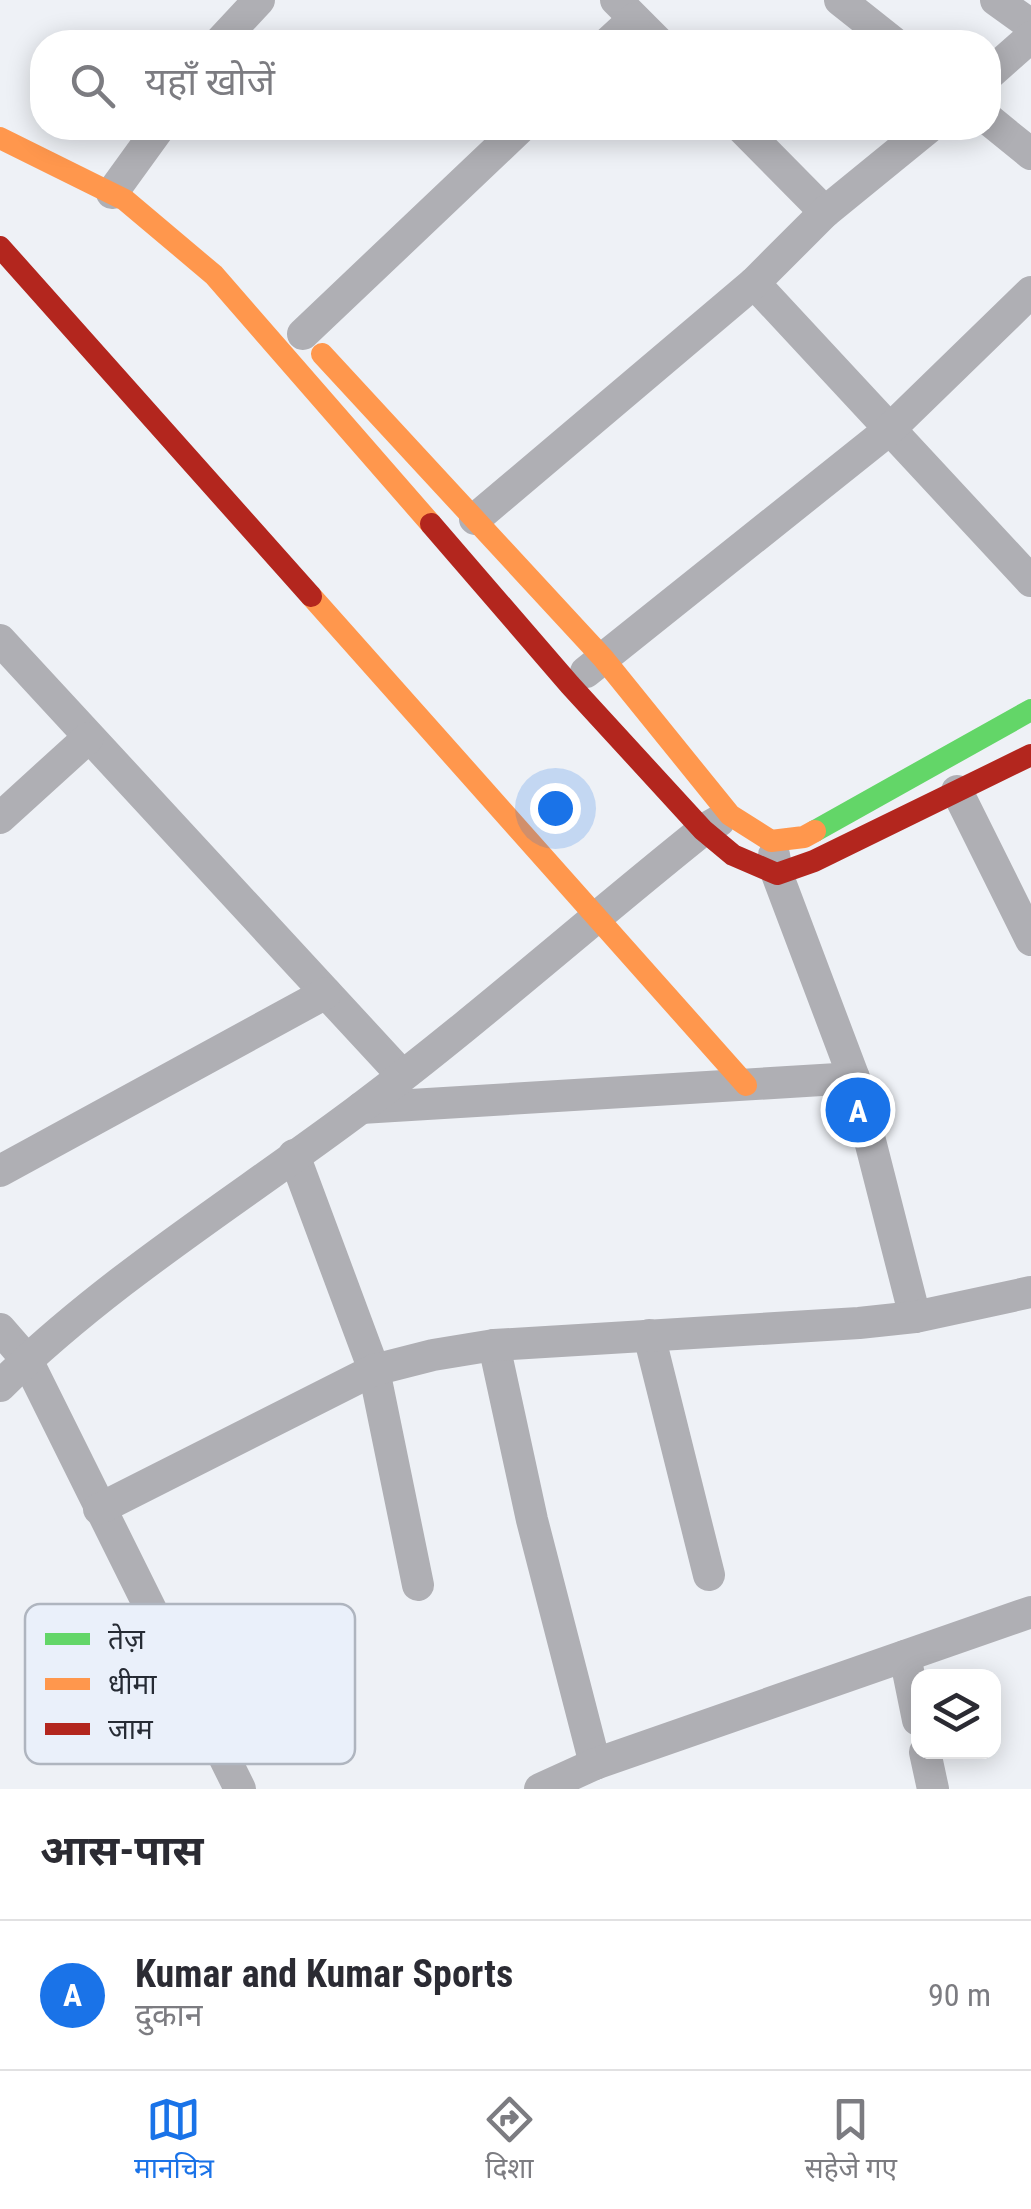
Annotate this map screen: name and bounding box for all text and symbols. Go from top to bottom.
search box [30,30,1001,140]
icon: search [65,58,120,113]
text: यहाँ खोजें [145,60,275,104]
your location [530,783,581,834]
pin: A [826,1072,890,1148]
legend [25,1604,355,1764]
text: तेज़ [108,1623,146,1656]
text: धीमा [108,1668,157,1701]
map controls [911,1669,1001,1759]
button: layers [911,1669,1001,1759]
text: जाम [108,1713,154,1746]
text: आस-पास [40,1826,203,1875]
text: Kumar and Kumar Sports [135,1952,513,1996]
text: A [63,1976,82,2014]
text: 90 m [928,1976,991,2014]
text: दुकान [135,1996,203,2034]
tab: मानचित्र [134,2092,214,2189]
tab: दिशा [482,2092,537,2189]
tab: सहेजे गए [805,2092,897,2189]

